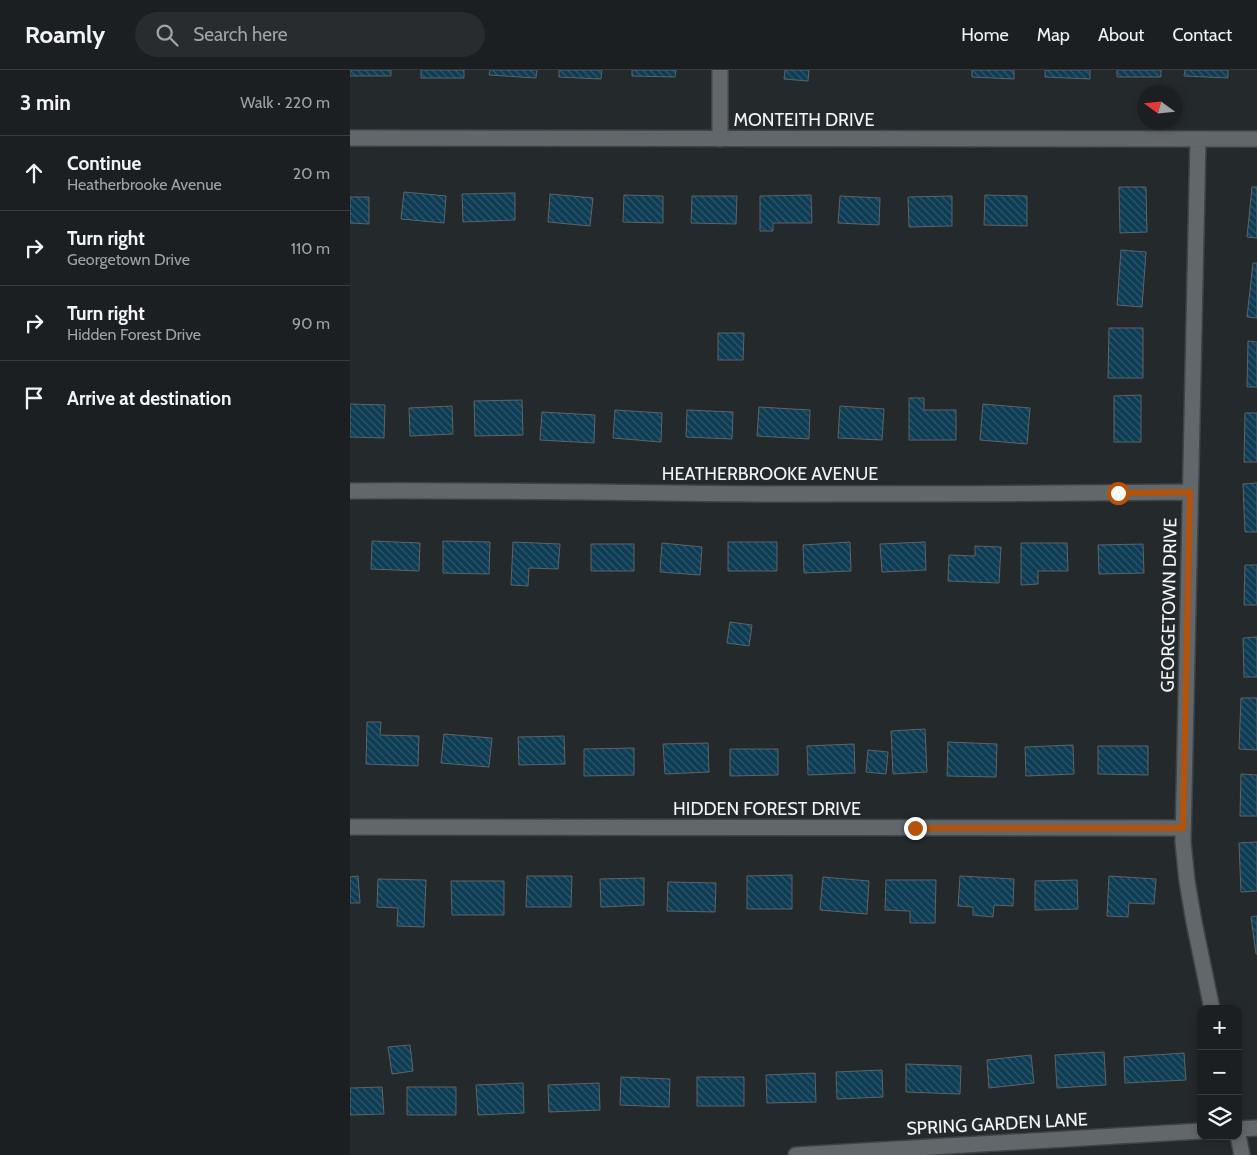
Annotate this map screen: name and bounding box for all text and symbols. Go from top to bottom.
search box [135,12,485,57]
text: Roamly [25,20,105,49]
icon: search [153,21,181,49]
text: Search here [193,23,288,46]
text: Home [961,24,1009,46]
text: Map [1037,24,1070,46]
text: About [1098,24,1144,46]
text: Contact [1172,24,1232,46]
north arrow [1137,85,1182,130]
text: 3 min [20,90,71,115]
text: Walk · 220 m [240,93,330,112]
street label: MONTEITH DRIVE [733,109,875,131]
text: Continue [67,152,141,175]
icon: ahead [20,159,48,187]
text: 20 m [293,164,330,183]
text: Heatherbrooke Avenue [67,175,222,194]
text: Turn right [67,227,145,250]
icon: right [20,234,48,262]
text: 110 m [291,239,330,258]
text: Georgetown Drive [67,250,190,269]
text: Turn right [67,302,145,325]
icon: right [20,309,48,337]
text: 90 m [292,314,330,333]
text: Hidden Forest Drive [67,325,201,344]
icon: arrive [20,384,48,412]
text: Arrive at destination [67,387,231,410]
street label: HEATHERBROOKE AVENUE [662,463,878,485]
route start [1107,482,1130,505]
street label: GEORGETOWN DRIVE [1156,517,1182,693]
street label: HIDDEN FOREST DRIVE [673,798,861,820]
route end [904,817,927,840]
map controls [1197,1005,1242,1140]
button: + [1197,1005,1242,1050]
button: − [1197,1050,1242,1095]
button: layers [1197,1095,1242,1140]
street label: SPRING GARDEN LANE [906,1108,1088,1140]

